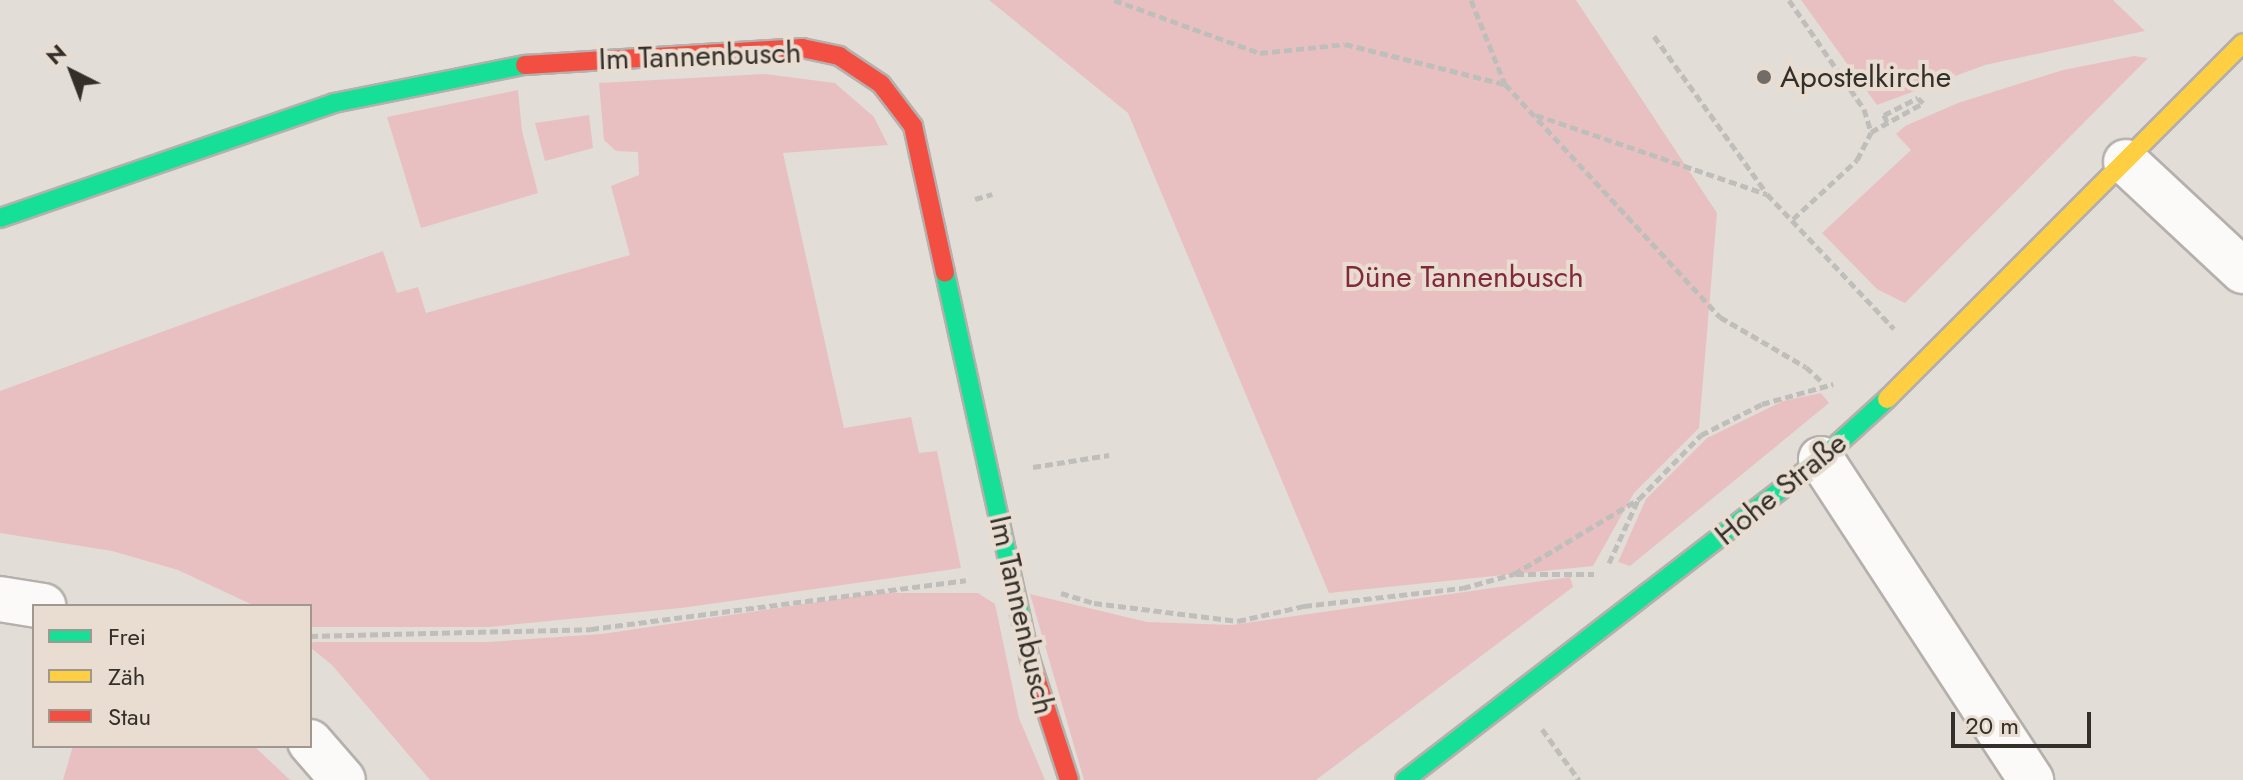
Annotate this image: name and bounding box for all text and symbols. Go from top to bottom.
north arrow [32,32,112,112]
street label: Im Tannenbusch [598,34,802,78]
text: N [39,36,73,72]
place label: Apostelkirche [1780,59,1951,95]
marker: Apostelkirche [1755,68,1773,86]
park label: Düne Tannenbusch [1344,259,1584,295]
street label: Hohe Straße [1708,425,1854,553]
street label: Im Tannenbusch [982,512,1062,718]
legend [32,604,312,748]
text: Frei [108,619,146,654]
text: Zäh [108,659,145,694]
scale bar [1955,696,2095,746]
text: Stau [108,699,151,734]
text: 20 m [1965,708,2019,743]

